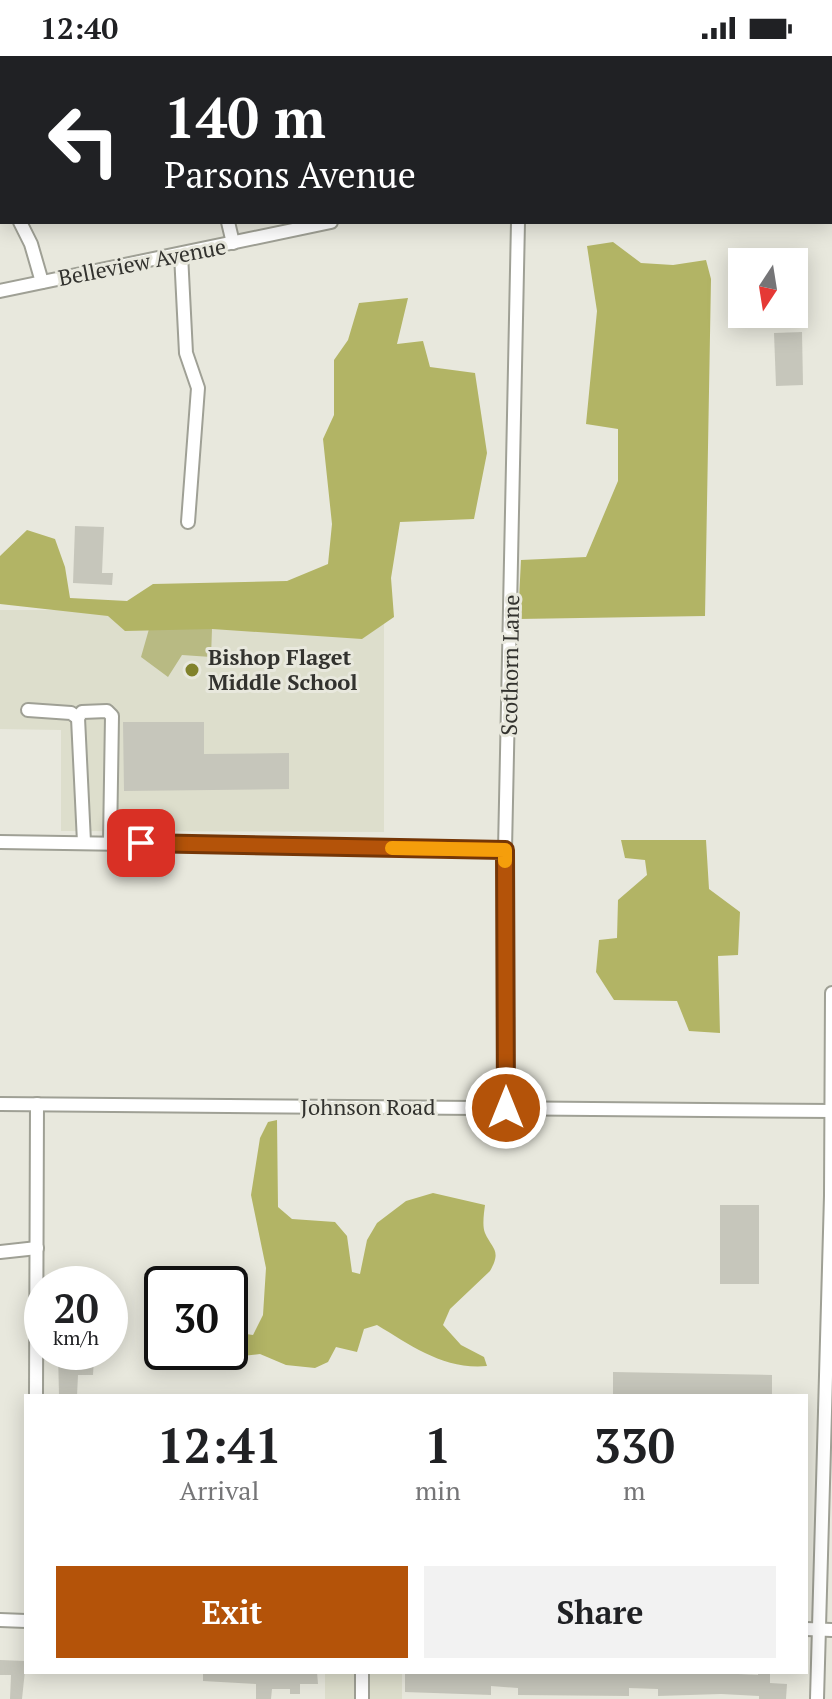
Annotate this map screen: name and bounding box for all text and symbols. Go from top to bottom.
text: 12:40 [40,8,118,48]
text: 140 m [164,80,326,154]
icon: left [32,88,136,192]
text: Parsons Avenue [164,151,416,198]
street label: Belleview Avenue [56,231,228,292]
north arrow [728,248,808,328]
map controls [728,248,808,328]
street label: Scothorn Lane [494,594,525,736]
place label: Bishop Flaget Middle School [208,642,358,696]
marker: Bishop Flaget Middle School [183,661,201,679]
pin [107,809,175,877]
icon: arrive [119,821,163,865]
position arrow [464,1066,548,1150]
street label: Johnson Road [301,1092,435,1121]
speed limit sign: 30 [144,1266,248,1370]
text: 20 [53,1281,99,1334]
text: km/h [53,1324,99,1351]
text: 12:41 [157,1413,282,1477]
text: 1 [424,1413,451,1477]
text: 330 [594,1413,675,1477]
text: Arrival [180,1473,259,1507]
text: min [415,1473,461,1507]
text: m [623,1473,646,1507]
button: Exit [56,1566,408,1658]
button: Share [424,1566,776,1658]

